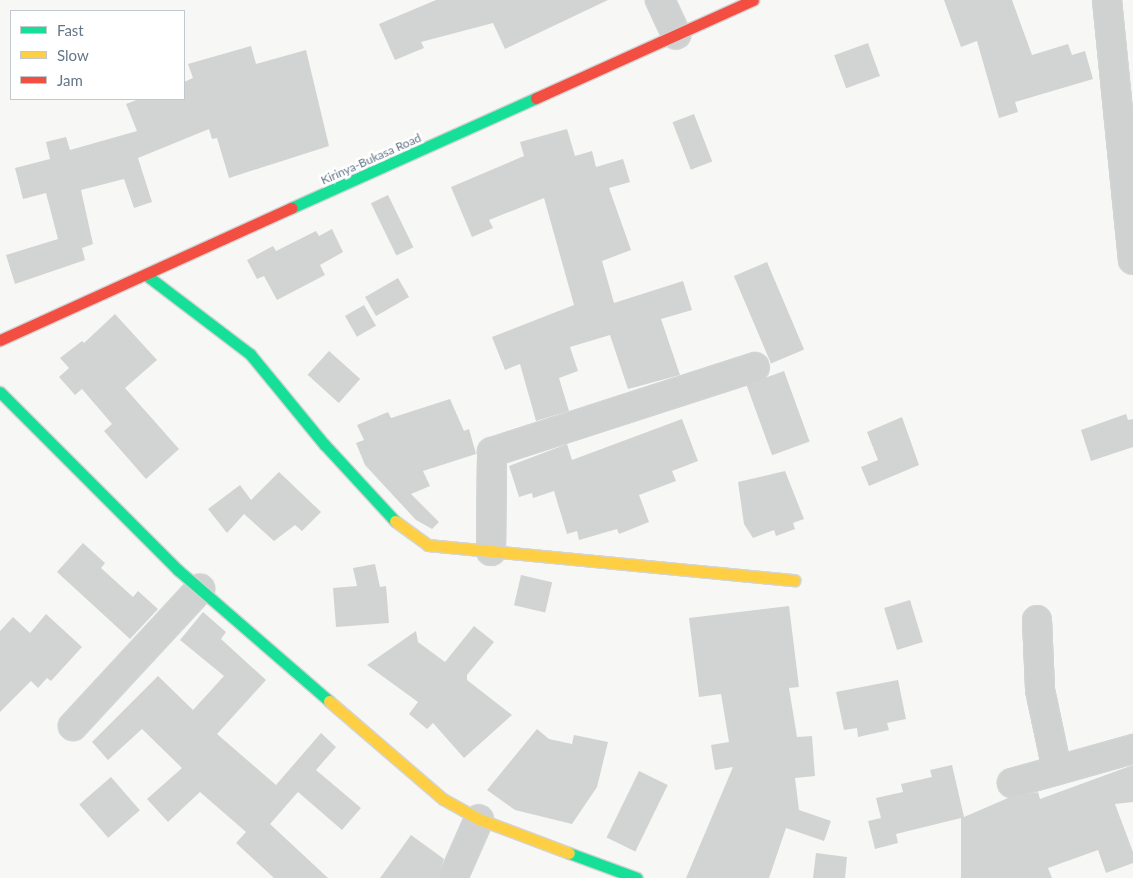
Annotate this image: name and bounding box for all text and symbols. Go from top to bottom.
legend [10,10,185,100]
text: Fast [57,21,84,39]
text: Slow [57,46,89,64]
text: Jam [57,71,83,89]
street label: Kirinya-Bukasa Road [319,130,423,188]

